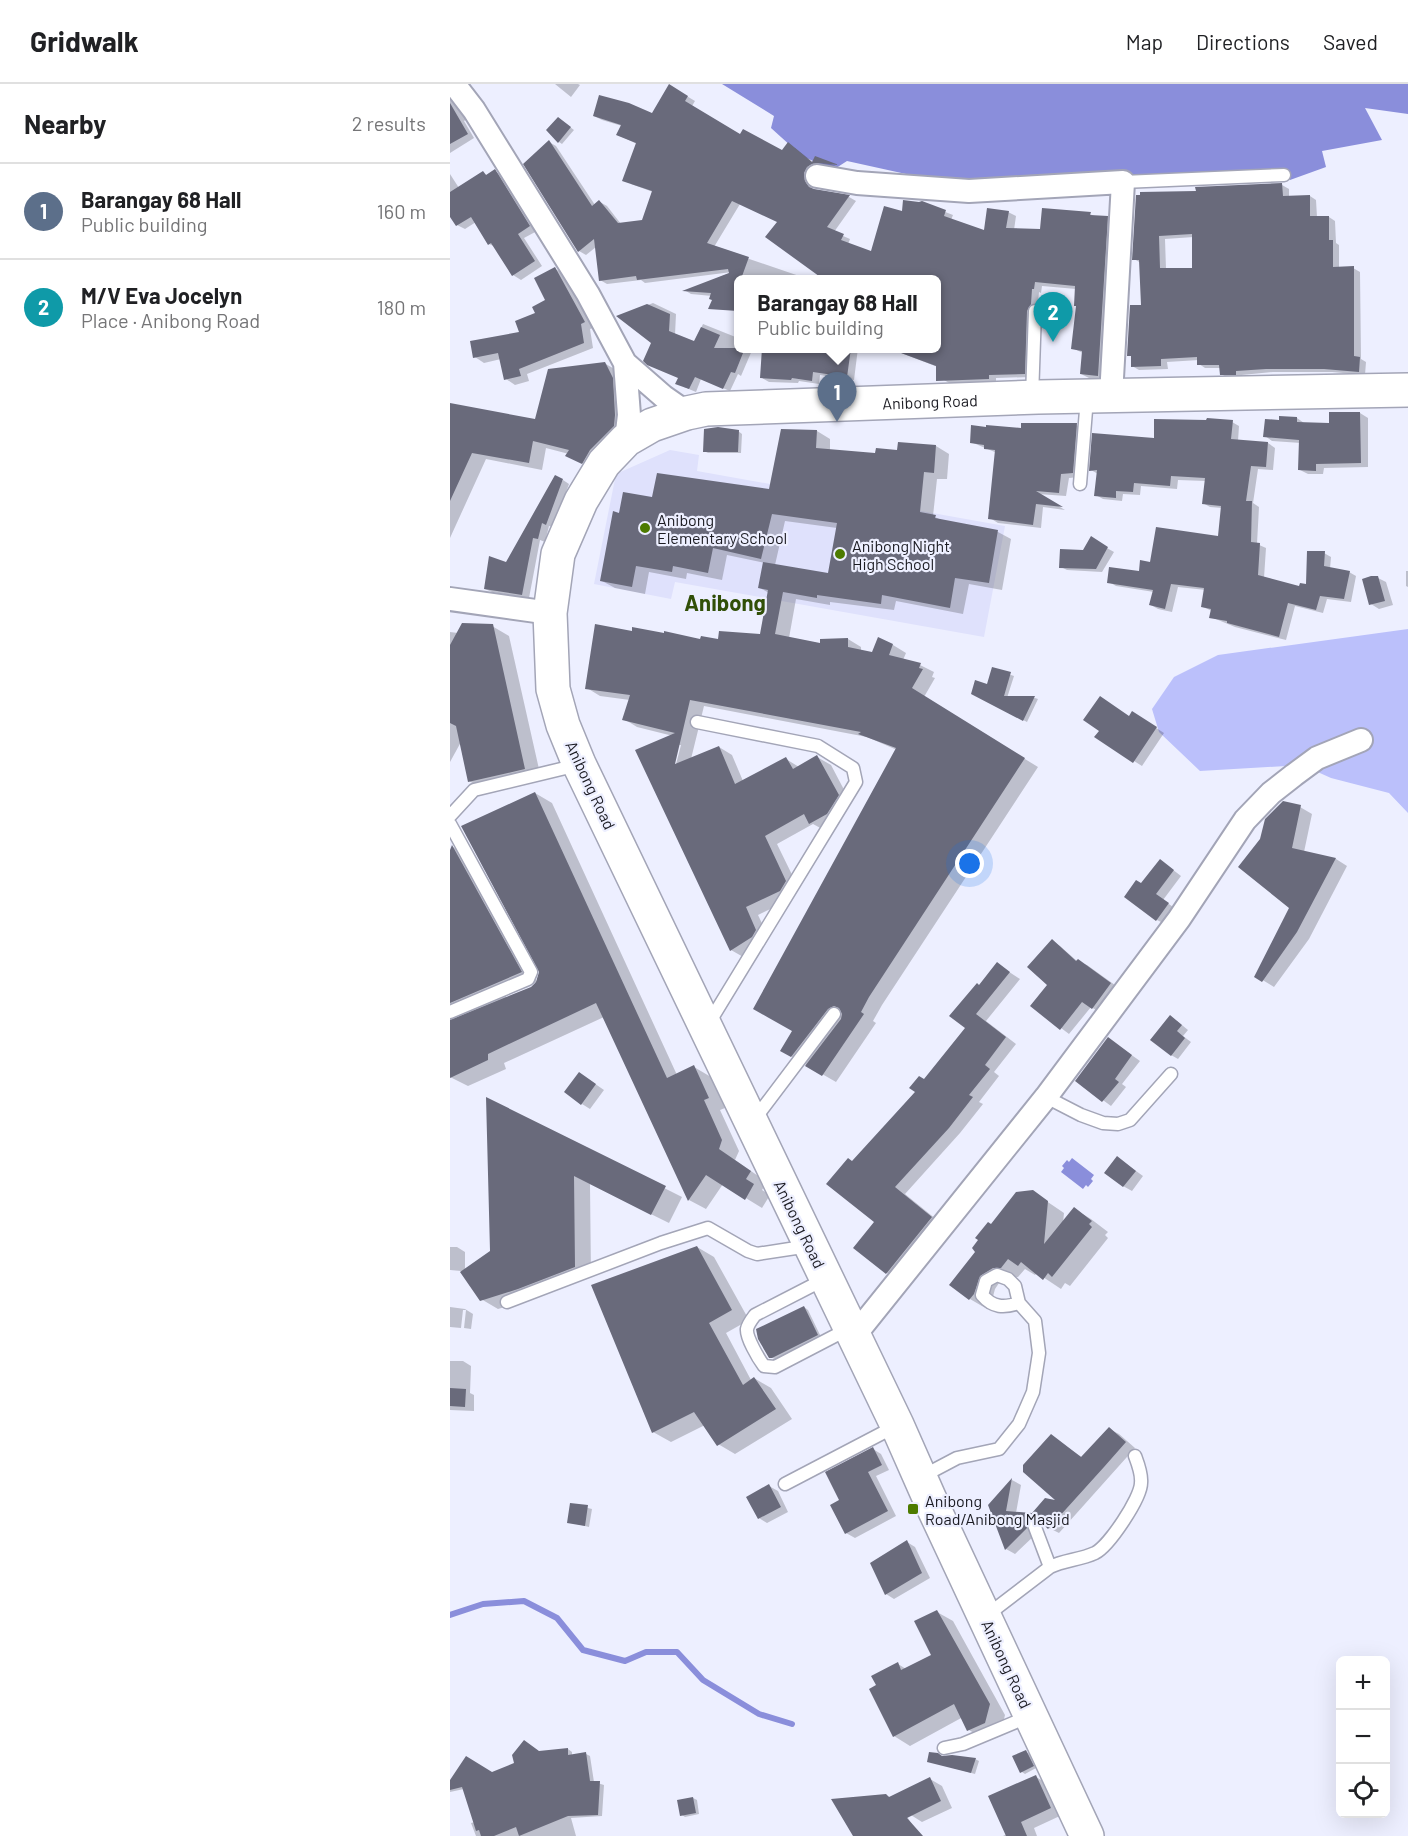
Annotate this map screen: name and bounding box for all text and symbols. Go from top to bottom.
text: Gridwalk [30,24,139,58]
text: Map [1126,29,1163,54]
text: Directions [1196,29,1290,54]
text: Saved [1323,29,1378,54]
text: Nearby [24,108,106,139]
text: 2 results [352,111,426,135]
text: Barangay 68 Hall [81,186,241,212]
text: 1 [40,199,47,223]
text: 160 m [377,199,426,223]
text: Public building [81,212,207,236]
popup [734,275,941,353]
text: M/V Eva Jocelyn [81,282,242,308]
text: Barangay 68 Hall [757,289,918,315]
pin: 2 [1034,292,1072,342]
text: 2 [38,295,49,319]
text: 180 m [377,295,426,319]
text: Place · Anibong Road [81,308,260,332]
text: Public building [757,315,884,339]
pin: 1 [818,372,856,422]
street label: Anibong Road [882,390,978,412]
place label: Anibong Elementary School [657,510,787,547]
marker: Anibong Elementary School [638,521,652,535]
place label: Anibong Night High School [852,536,950,573]
marker: Anibong Night High School [833,547,847,561]
district label: Anibong [684,589,766,615]
street label: Anibong Road [562,738,620,832]
your location [955,849,984,878]
street label: Anibong Road [771,1177,829,1271]
place label: Anibong Road/Anibong Masjid [925,1491,1070,1528]
marker: Anibong Road/Anibong Masjid [906,1502,920,1516]
street label: Anibong Road [978,1617,1036,1711]
map controls [1336,1656,1390,1818]
button: + [1336,1656,1390,1710]
button: − [1336,1710,1390,1764]
button: locate [1336,1764,1390,1818]

